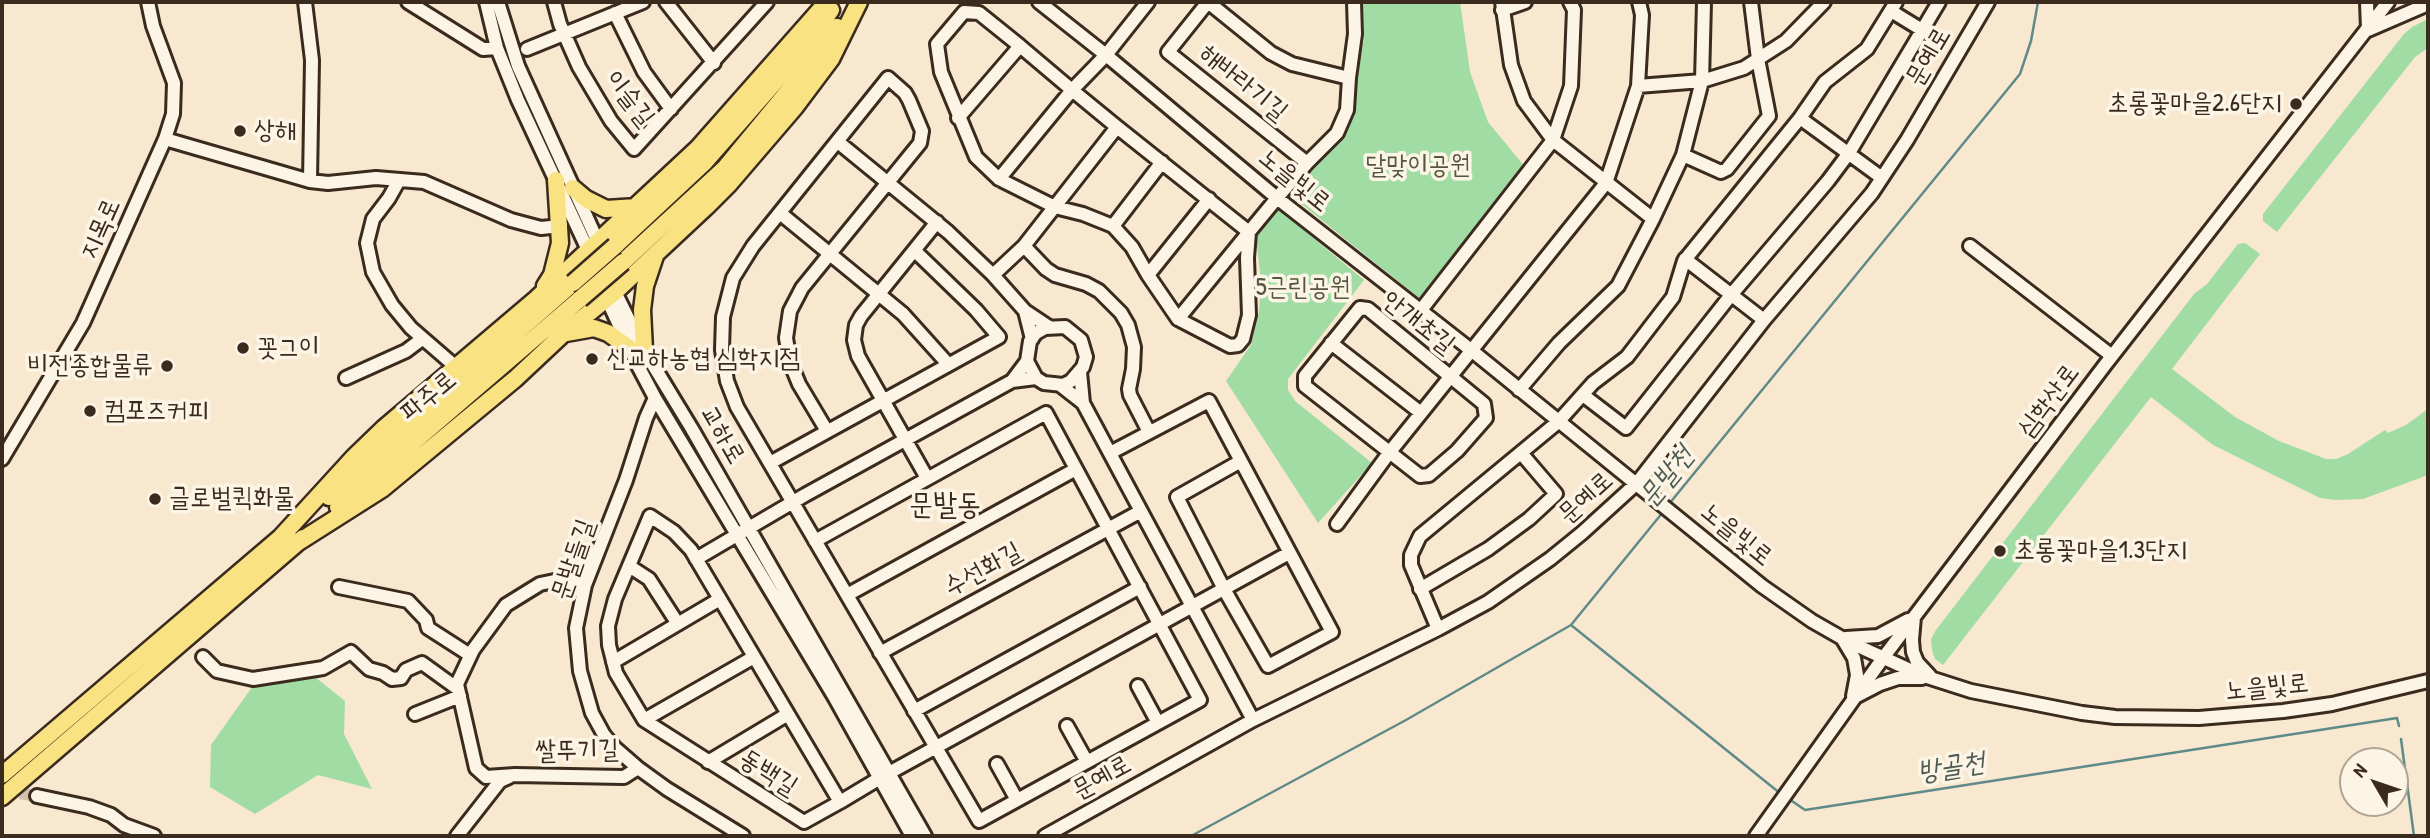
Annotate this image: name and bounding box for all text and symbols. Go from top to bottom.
street label: 문예로 [1900,22,1958,92]
street label: 해바라기길 [1193,38,1293,128]
street label: 이슬길 [597,65,661,133]
place label: 초롱꽃마을2.6단지 [2107,88,2282,120]
marker: 초롱꽃마을2.6단지 [2288,96,2304,112]
place label: 상해 [254,115,296,147]
marker: 상해 [232,123,248,139]
street label: 노을빛로 [1252,143,1336,219]
park label: 달맞이공원 [1366,150,1470,182]
street label: 지목로 [74,194,128,264]
park label: 5근린공원 [1256,272,1350,304]
street label: 안개초길 [1375,285,1461,361]
place label: 꼿그이 [257,332,320,364]
marker: 꼿그이 [235,340,251,356]
place label: 신교하농협 심학지점 [606,343,800,375]
place label: 비전종합물류 [27,350,153,382]
marker: 신교하농협 심학지점 [584,351,600,367]
marker: 비전종합물류 [159,358,175,374]
street label: 심학산로 [2011,358,2087,444]
street label: 파주로 [395,365,463,429]
place label: 컴포즈커피 [104,395,209,427]
street label: 교하로 [693,400,751,470]
marker: 컴포즈커피 [82,403,98,419]
water label: 문발천 [1633,440,1701,514]
street label: 문예로 [1552,465,1620,531]
place label: 글로벌퀵화물 [169,483,295,515]
district label: 문발동 [909,488,981,524]
marker: 글로벌퀵화물 [147,491,163,507]
street label: 노을빛로 [1694,497,1778,573]
street label: 문발들길 [546,515,602,605]
place label: 초롱꽃마을1.3단지 [2014,535,2187,567]
street label: 수선화길 [939,536,1027,604]
marker: 초롱꽃마을1.3단지 [1992,543,2008,559]
street label: 노을빛로 [2224,668,2310,708]
street label: 쌀뚜기길 [535,735,619,767]
street label: 동백길 [733,743,803,803]
water label: 방골천 [1915,746,1987,790]
north arrow [2339,747,2409,817]
street label: 문예로 [1067,749,1137,807]
text: N [2346,758,2373,782]

